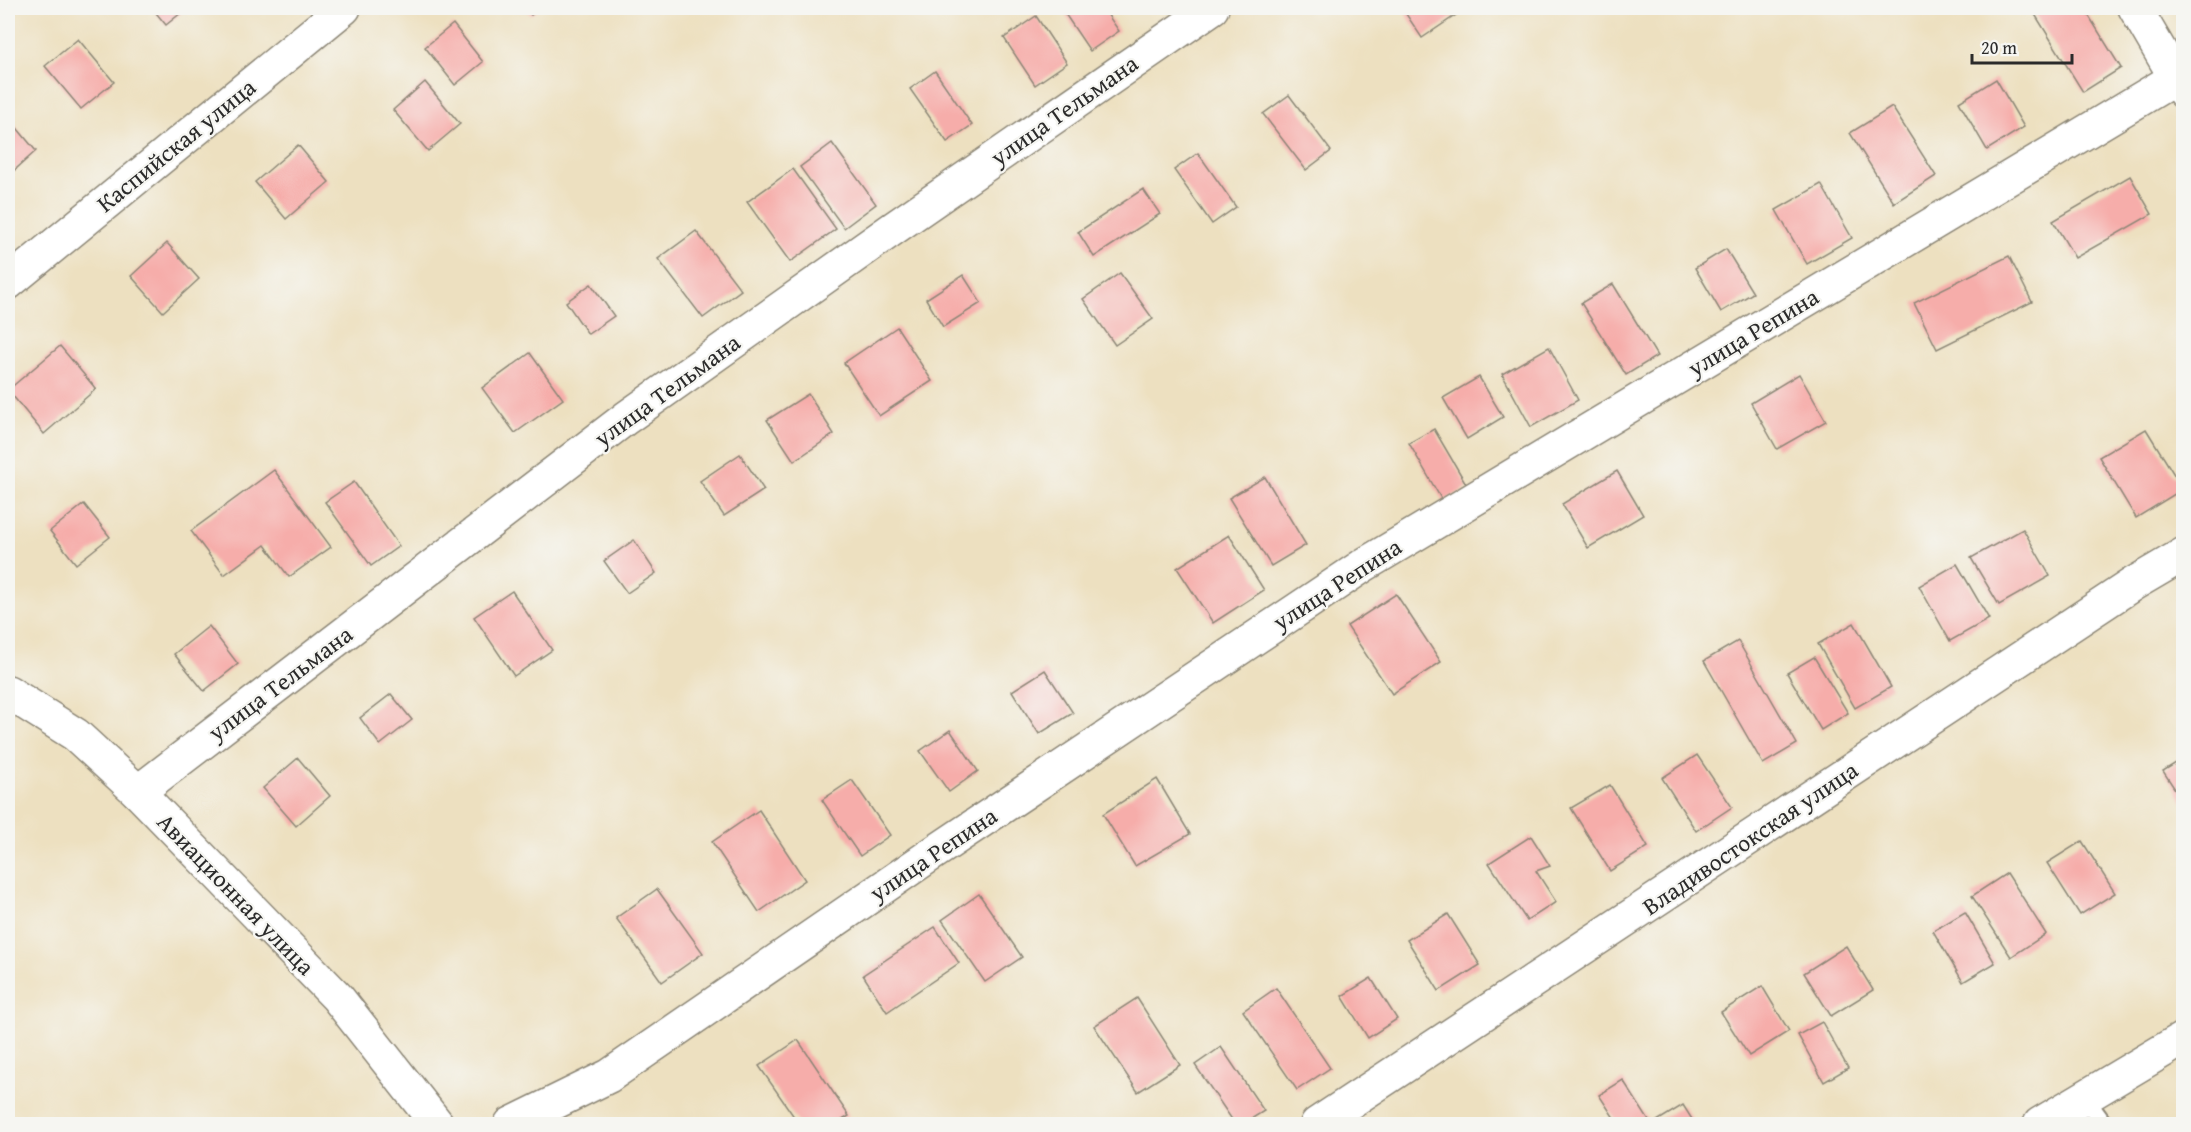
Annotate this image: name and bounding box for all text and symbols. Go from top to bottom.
scale bar [1972,27,2072,65]
text: 20 m [1981,34,2017,61]
street label: улица Тельмана [982,46,1145,175]
street label: Каспийская улица [89,69,264,220]
street label: улица Репина [1680,279,1826,385]
street label: улица Тельмана [586,325,748,456]
street label: улица Репина [1265,529,1409,639]
street label: улица Тельмана [199,617,360,750]
street label: Владивостокская улица [1635,752,1865,923]
street label: улица Репина [861,798,1004,910]
street label: Авиационная улица [149,805,323,983]

